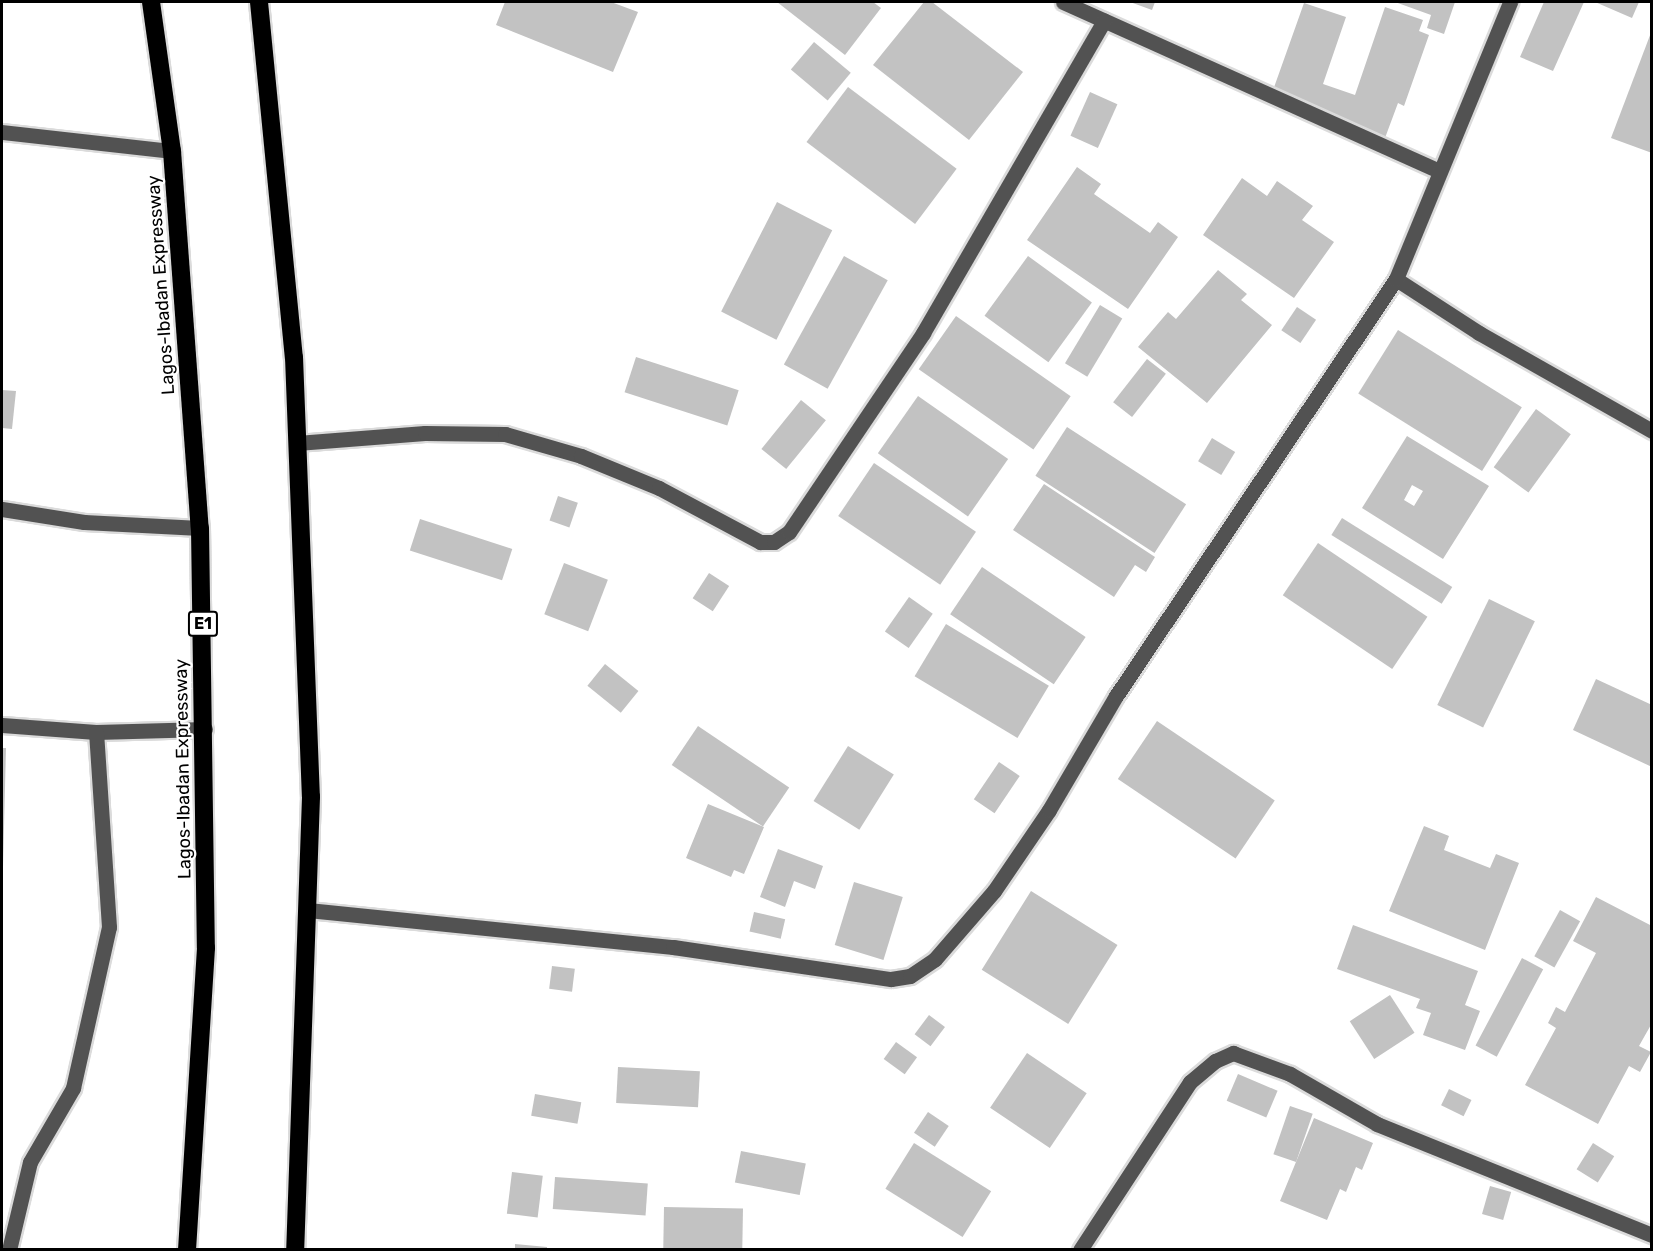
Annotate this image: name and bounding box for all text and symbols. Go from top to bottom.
street label: Lagos-Ibadan Expressway [143,174,179,396]
road number: E1 [186,611,220,637]
street label: Lagos-Ibadan Expressway [170,659,196,879]

